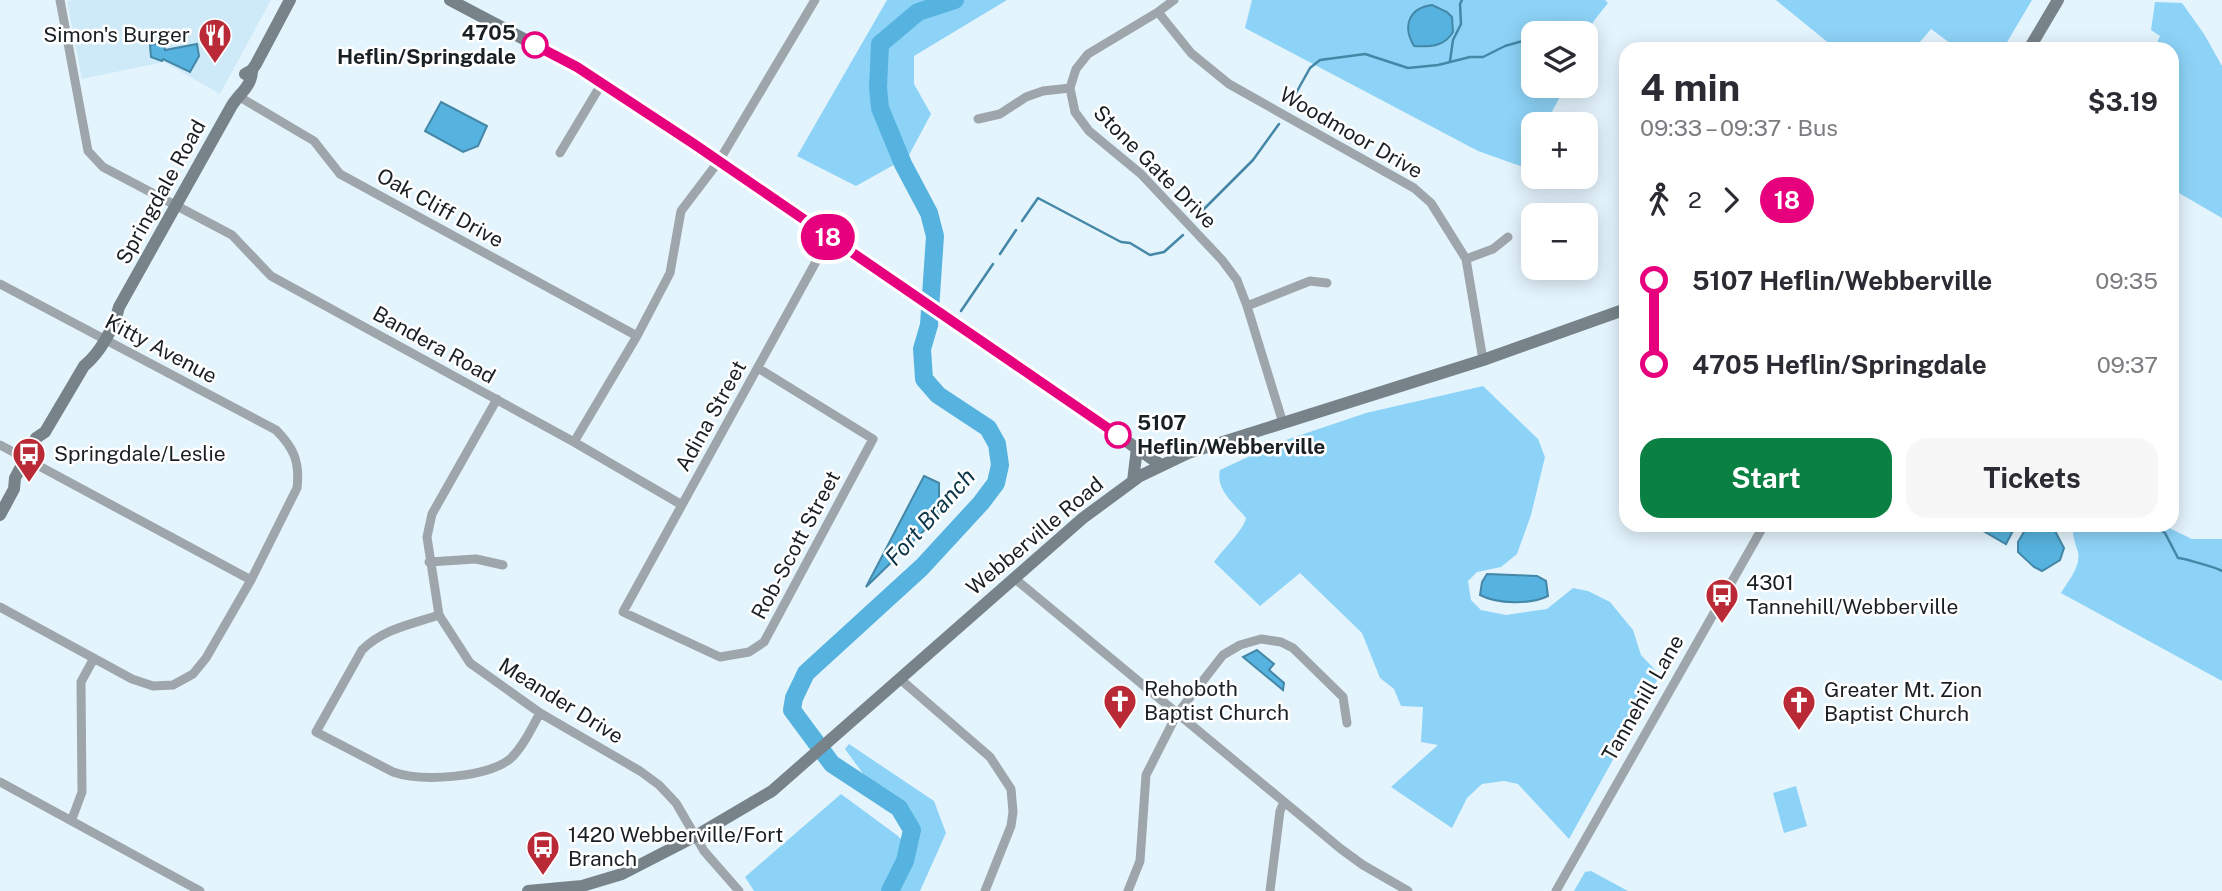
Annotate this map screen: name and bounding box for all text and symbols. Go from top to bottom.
restaurant icon: Simon's Burger [196,16,234,65]
place label: 4705 Heflin/Springdale [337,20,516,69]
map controls [1521,21,1598,280]
button: layers [1521,21,1598,98]
place label: Simon's Burger [43,22,190,47]
marker: 4705 Heflin/Springdale [522,32,548,58]
text: 4 min [1640,65,1740,110]
street label: Woodmoor Drive [1275,81,1427,184]
text: $3.19 [2088,86,2158,117]
street label: Stone Gate Drive [1089,100,1222,233]
button: + [1521,112,1598,189]
text: 09:33 – 09:37 · Bus [1640,114,1838,141]
street label: Springdale Road [110,115,211,268]
street label: Oak Cliff Drive [372,162,508,253]
icon: walk [1640,181,1678,219]
icon: forward [1712,181,1750,219]
text: 2 [1688,186,1702,213]
text: 18 [1774,186,1800,214]
button: − [1521,203,1598,280]
line badge: 18 [796,214,860,260]
text: 18 [815,223,841,251]
text: 5107 Heflin/Webberville [1692,265,1992,296]
text: 09:35 [2095,267,2158,294]
street label: Bandera Road [368,301,500,389]
street label: Kitty Avenue [101,309,222,389]
text: 4705 Heflin/Springdale [1692,349,1987,380]
text: 09:37 [2097,351,2158,378]
street label: Adina Street [670,356,751,476]
place label: 5107 Heflin/Webberville [1137,410,1325,459]
marker: 5107 Heflin/Webberville [1105,422,1131,448]
bus stop icon: Springdale/Leslie [10,435,48,484]
button: Start [1640,438,1892,518]
button: Tickets [1906,438,2158,518]
place label: Springdale/Leslie [54,441,226,466]
water label: Fort Branch [879,463,980,571]
street label: Rob-Scott Street [746,466,845,623]
street label: Webberville Road [961,471,1108,600]
place label: 4301 Tannehill/Webberville [1746,570,1958,619]
bus stop icon: 4301 Tannehill/Webberville [1703,576,1741,625]
street label: Tannehill Lane [1596,630,1689,765]
street label: Meander Drive [494,652,628,749]
place label: Rehoboth Baptist Church [1144,676,1289,725]
place label: Greater Mt. Zion Baptist Church [1824,677,1982,726]
church icon: Rehoboth Baptist Church [1101,682,1139,731]
church icon: Greater Mt. Zion Baptist Church [1780,683,1818,732]
place label: 1420 Webberville/Fort Branch [568,822,783,871]
bus stop icon: 1420 Webberville/Fort Branch [524,828,562,877]

